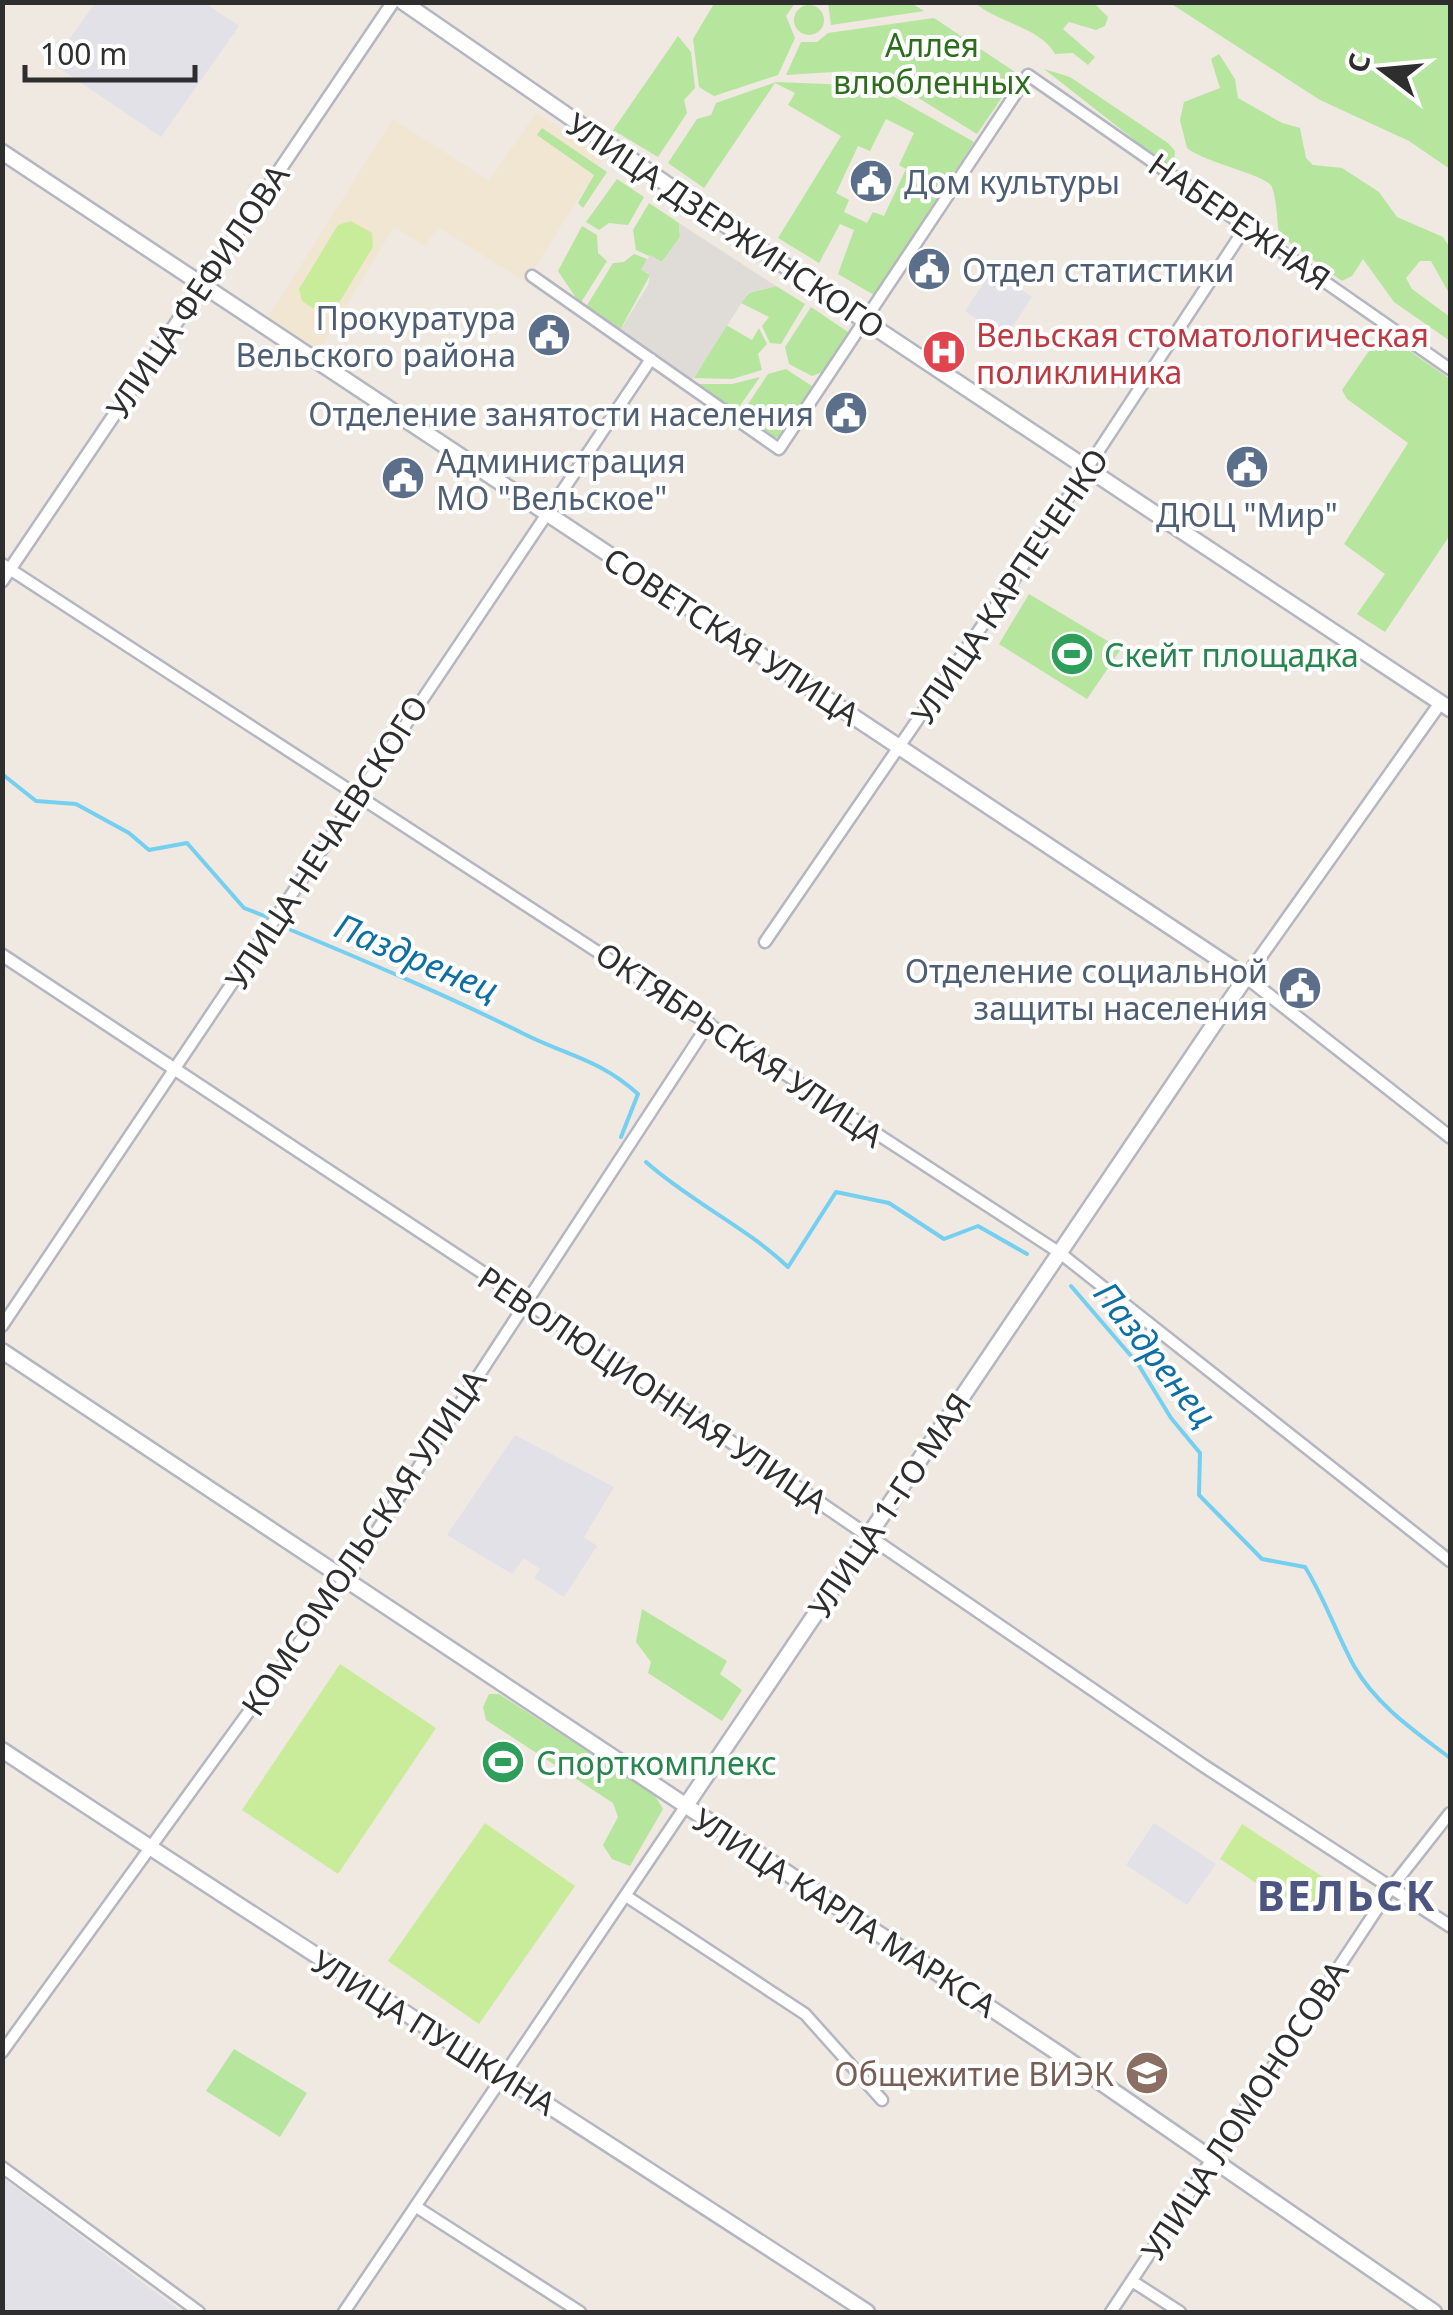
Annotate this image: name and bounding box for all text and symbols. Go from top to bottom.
scale bar [25,20,195,82]
north arrow [1333,20,1433,120]
park label: Аллея влюбленных [833,23,1032,103]
text: 100 m [40,33,127,74]
text: С [1337,49,1379,77]
street label: УЛИЦА ДЗЕРЖИНСКОГО [558,102,894,348]
street label: НАБЕРЕЖНАЯ [1141,142,1339,300]
street label: УЛИЦА ФЕФИЛОВА [96,155,298,427]
public building icon: Дом культуры [848,158,894,204]
place label: Дом культуры [904,160,1120,203]
public building icon: Отдел статистики [906,246,952,292]
place label: Отдел статистики [962,248,1234,291]
place label: Прокуратура Вельского района [236,296,516,376]
public building icon: Прокуратура Вельского района [526,312,572,358]
place label: Вельская стоматологическая поликлиника [976,313,1429,393]
hospital icon: Вельская стоматологическая поликлиника [921,329,967,375]
public building icon: Отделение занятости населения [823,390,869,436]
place label: Отделение занятости населения [308,392,814,435]
place label: Администрация МО "Вельское" [436,439,686,519]
street label: УЛИЦА КАРПЕЧЕНКО [901,440,1117,732]
public building icon: ДЮЦ "Мир" [1224,444,1270,490]
public building icon: Администрация МО "Вельское" [380,455,426,501]
place label: ДЮЦ "Мир" [1156,493,1338,536]
street label: СОВЕТСКАЯ УЛИЦА [596,537,869,735]
sports icon: Скейт площадка [1049,631,1095,677]
place label: Скейт площадка [1104,633,1359,676]
street label: УЛИЦА НЕЧАЕВСКОГО [215,687,437,997]
water label: Паздренец [328,901,506,1013]
street label: ОКТЯБРЬСКАЯ УЛИЦА [588,932,893,1157]
place label: Отделение социальной защиты населения [905,949,1268,1029]
public building icon: Отделение социальной защиты населения [1277,965,1323,1011]
street label: РЕВОЛЮЦИОННАЯ УЛИЦА [470,1256,837,1523]
water label: Паздренец [1084,1271,1228,1437]
street label: КОМСОМОЛЬСКАЯ УЛИЦА [231,1360,495,1723]
street label: УЛИЦА 1-ГО МАЯ [798,1384,980,1626]
sports icon: Спорткомплекс [480,1739,526,1785]
place label: Спорткомплекс [536,1741,777,1784]
street label: УЛИЦА КАРЛА МАРКСА [685,1798,1006,2027]
district label: ВЕЛЬСК [1257,1866,1437,1923]
street label: УЛИЦА ПУШКИНА [304,1939,565,2125]
street label: УЛИЦА ЛОМОНОСОВА [1131,1951,1357,2268]
school or university icon: Общежитие ВИЭК [1124,2050,1170,2096]
place label: Общежитие ВИЭК [834,2052,1114,2095]

